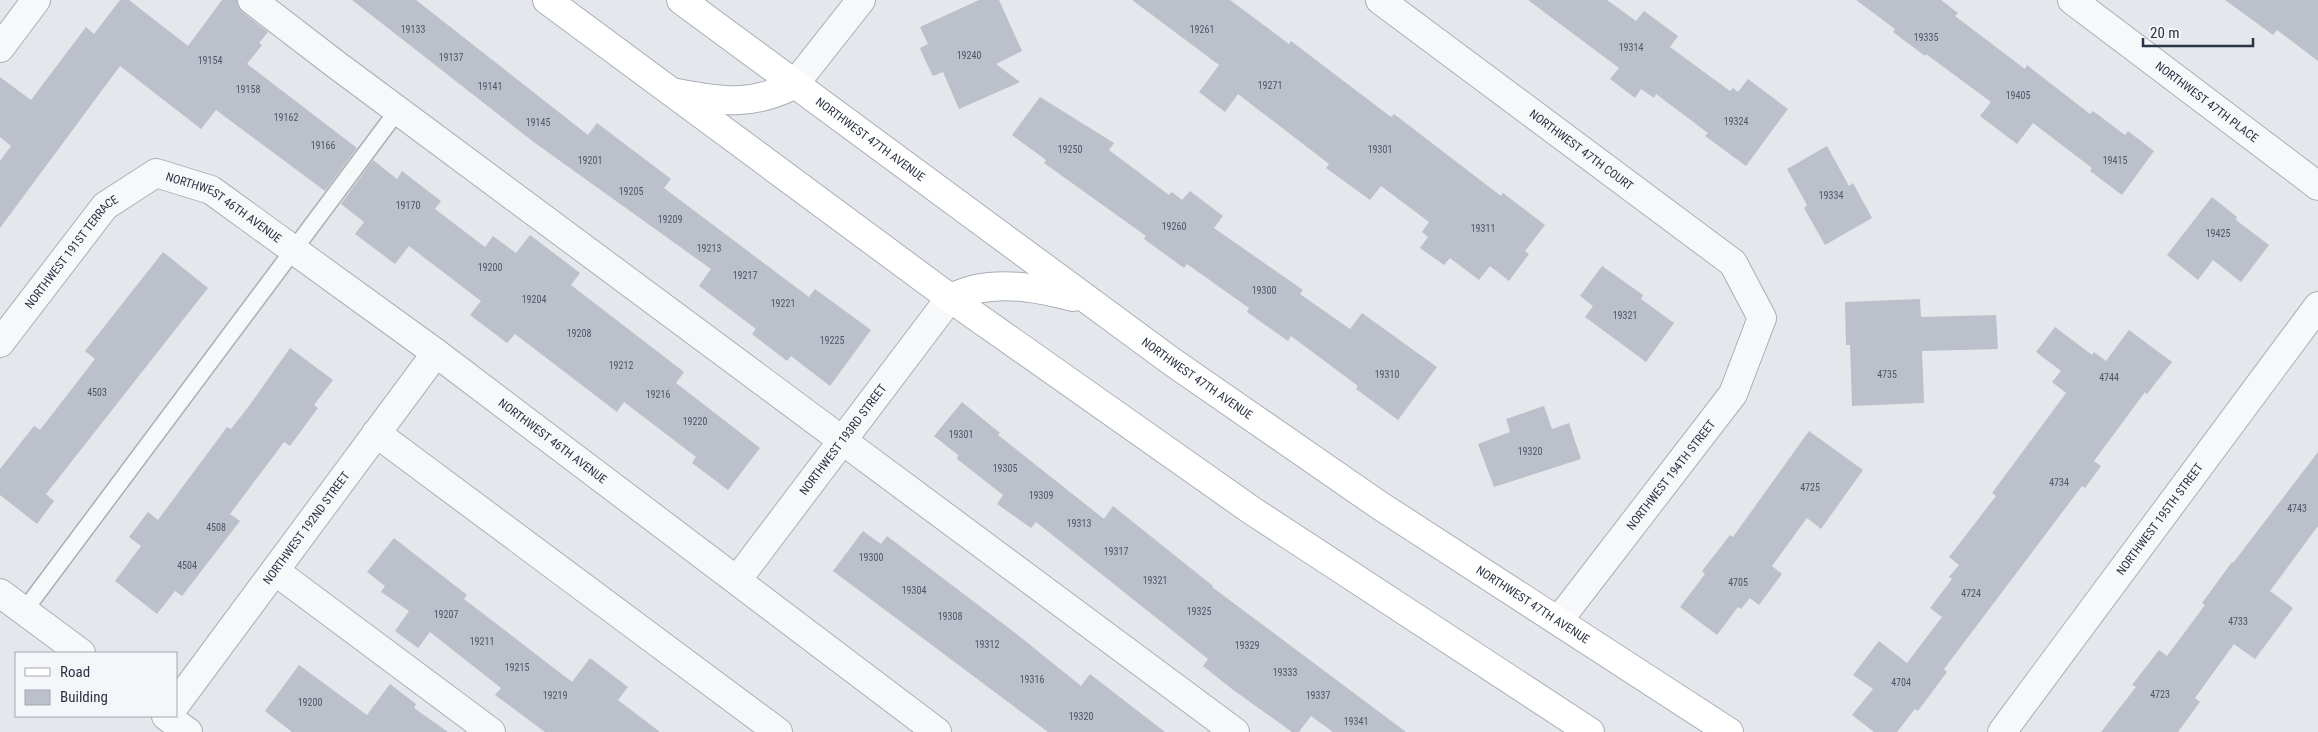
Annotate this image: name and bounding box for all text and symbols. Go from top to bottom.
scale bar [2143,15,2253,47]
house number: 19133 [401,24,425,35]
house number: 19261 [1190,24,1214,35]
text: 20 m [2150,24,2180,42]
house number: 19335 [1914,32,1938,43]
house number: 19314 [1619,42,1643,53]
house number: 19240 [957,50,981,61]
house number: 19137 [439,52,463,63]
house number: 19154 [198,55,222,66]
street label: NORTHWEST 47TH PLACE [2153,59,2261,145]
house number: 19271 [1258,80,1282,91]
house number: 19141 [478,81,502,92]
house number: 19158 [236,84,260,95]
house number: 19405 [2006,90,2030,101]
street label: NORTHWEST 47TH AVENUE [813,95,928,184]
street label: NORTHWEST 47TH COURT [1527,107,1636,193]
house number: 19162 [274,112,298,123]
house number: 19324 [1724,116,1748,127]
house number: 19145 [526,117,550,128]
house number: 19166 [311,140,335,151]
house number: 19250 [1058,144,1082,155]
house number: 19301 [1368,144,1392,155]
house number: 19201 [578,155,602,166]
house number: 19415 [2103,155,2127,166]
street label: NORTHWEST 46TH AVENUE [164,169,284,246]
house number: 19205 [619,186,643,197]
house number: 19334 [1819,190,1843,201]
street label: NORTHWEST 191ST TERRACE [22,192,121,311]
house number: 19170 [396,200,420,211]
house number: 19209 [658,214,682,225]
house number: 19260 [1162,221,1186,232]
house number: 19311 [1471,223,1495,234]
house number: 19425 [2206,228,2230,239]
house number: 19213 [697,243,721,254]
house number: 19200 [478,262,502,273]
house number: 19217 [733,270,757,281]
house number: 19300 [1252,285,1276,296]
house number: 19204 [522,294,546,305]
house number: 19221 [771,298,795,309]
house number: 19321 [1613,310,1637,321]
house number: 19208 [567,328,591,339]
house number: 19225 [820,335,844,346]
street label: NORTHWEST 47TH AVENUE [1139,335,1255,422]
house number: 19212 [609,360,633,371]
house number: 19310 [1375,369,1399,380]
house number: 4735 [1877,369,1897,380]
house number: 4744 [2099,372,2119,383]
street label: NORTHWEST 193RD STREET [797,381,889,498]
house number: 4503 [87,387,107,398]
house number: 19216 [646,389,670,400]
street label: NORTHWEST 46TH AVENUE [496,396,610,487]
house number: 19220 [683,416,707,427]
street label: NORTHWEST 194TH STREET [1624,417,1718,533]
house number: 19301 [949,429,973,440]
house number: 19320 [1518,446,1542,457]
street label: NORTHWEST 195TH STREET [2114,460,2206,578]
house number: 19305 [993,463,1017,474]
street label: NORTHWEST 192ND STREET [260,469,353,587]
house number: 4734 [2049,477,2069,488]
house number: 4725 [1800,482,1820,493]
house number: 19309 [1029,490,1053,501]
house number: 4743 [2287,503,2307,514]
house number: 19313 [1067,518,1091,529]
house number: 4508 [206,522,226,533]
house number: 19317 [1104,546,1128,557]
house number: 19300 [859,552,883,563]
house number: 4504 [177,560,197,571]
street label: NORTHWEST 47TH AVENUE [1474,563,1592,647]
house number: 19321 [1143,575,1167,586]
house number: 4705 [1728,577,1748,588]
house number: 19304 [902,585,926,596]
house number: 4724 [1961,588,1981,599]
house number: 19325 [1187,606,1211,617]
house number: 19207 [434,609,458,620]
house number: 19308 [938,611,962,622]
house number: 4733 [2228,616,2248,627]
house number: 19211 [470,636,494,647]
house number: 19312 [975,639,999,650]
house number: 19329 [1235,640,1259,651]
legend [15,652,178,717]
house number: 19215 [505,662,529,673]
text: Road [60,663,90,681]
house number: 19333 [1273,667,1297,678]
house number: 19316 [1020,674,1044,685]
house number: 4704 [1891,677,1911,688]
text: Building [60,688,108,706]
house number: 4723 [2150,689,2170,700]
house number: 19219 [543,690,567,701]
house number: 19337 [1306,690,1330,701]
house number: 19200 [298,697,322,708]
house number: 19320 [1069,711,1093,722]
house number: 19341 [1344,716,1368,727]

